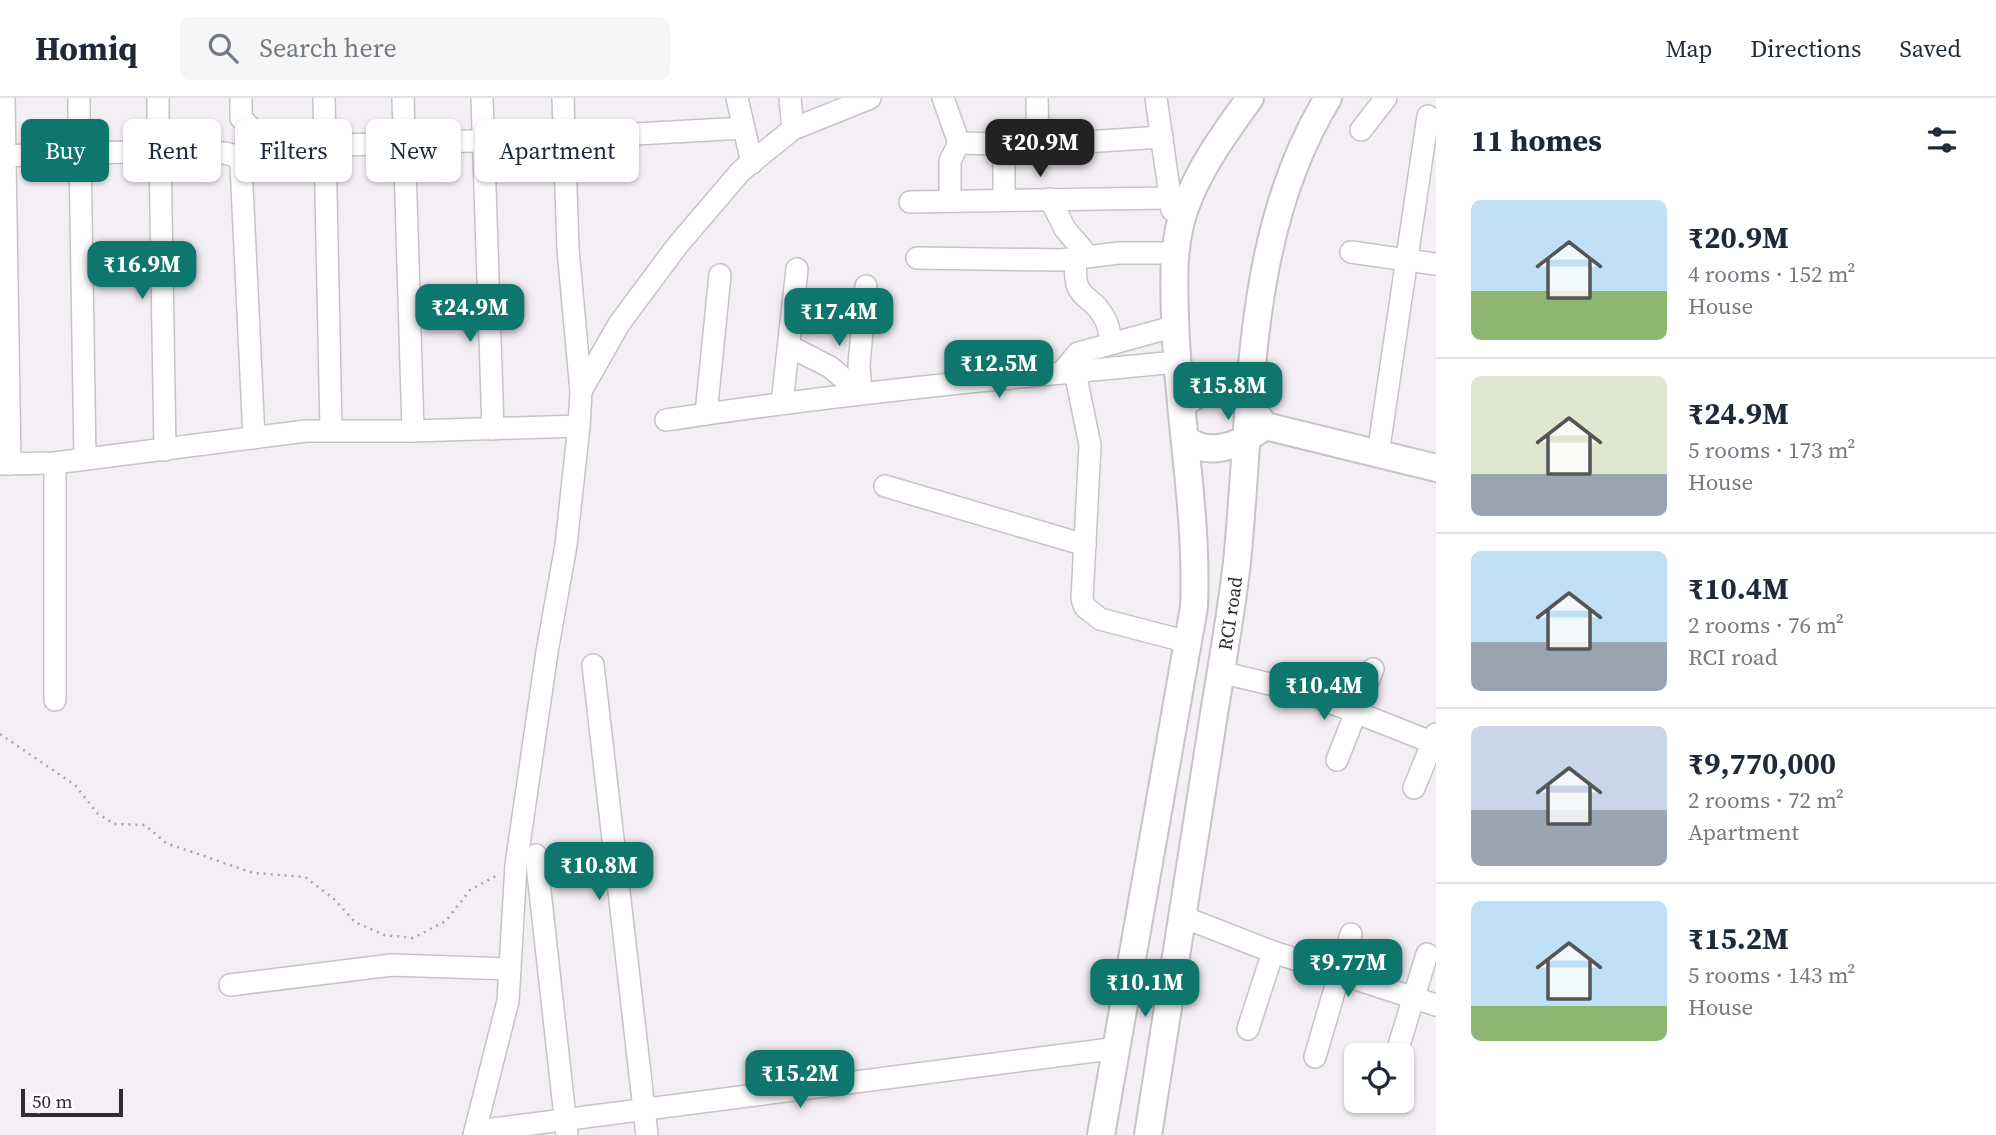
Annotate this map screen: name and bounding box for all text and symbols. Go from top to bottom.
search box [180,17,670,80]
text: Homiq [35,26,138,71]
icon: search [204,29,242,67]
text: Search here [260,30,397,66]
text: Map [1665,32,1712,65]
text: Directions [1750,32,1861,65]
text: Saved [1899,32,1961,65]
chip: Buy [21,119,109,182]
chip: Rent [123,119,221,182]
chip: Filters [235,119,352,182]
chip: New [366,119,461,182]
chip: Apartment [475,119,639,182]
pin: ₹20.9M [983,120,1097,179]
text: 11 homes [1471,120,1602,161]
icon: filters [1923,121,1961,159]
text: ₹20.9M [1001,126,1079,158]
text: ₹20.9M [1688,217,1789,258]
icon: home [1527,228,1611,312]
pin: ₹16.9M [85,242,199,301]
text: ₹16.9M [103,248,181,280]
text: 4 rooms · 152 m² [1688,258,1855,290]
pin: ₹24.9M [413,285,527,344]
pin: ₹17.4M [782,288,896,348]
text: House [1688,290,1753,322]
text: ₹24.9M [431,291,509,323]
text: ₹17.4M [800,295,878,327]
pin: ₹12.5M [942,341,1056,400]
text: ₹12.5M [960,347,1038,379]
pin: ₹15.8M [1171,362,1285,422]
text: ₹15.8M [1189,369,1267,401]
text: ₹24.9M [1688,393,1789,434]
icon: home [1527,404,1611,488]
text: 5 rooms · 173 m² [1688,434,1855,466]
text: House [1688,466,1753,498]
text: ₹10.4M [1688,568,1789,609]
street label: RCI road [1212,575,1248,652]
icon: home [1527,579,1611,663]
text: 2 rooms · 76 m² [1688,609,1844,641]
text: RCI road [1688,641,1778,673]
pin: ₹10.4M [1267,662,1381,722]
text: ₹10.4M [1285,669,1363,701]
text: ₹9,770,000 [1688,743,1836,784]
icon: home [1527,754,1611,838]
text: 2 rooms · 72 m² [1688,784,1844,816]
text: Apartment [1688,816,1799,848]
pin: ₹10.8M [542,842,656,902]
text: ₹10.8M [560,849,638,881]
text: ₹15.2M [1688,918,1789,959]
icon: home [1527,929,1611,1013]
pin: ₹9.77M [1291,940,1405,999]
text: ₹9.77M [1309,946,1387,978]
text: 5 rooms · 143 m² [1688,959,1855,991]
pin: ₹10.1M [1088,960,1202,1019]
text: ₹10.1M [1106,966,1184,998]
text: House [1688,991,1753,1023]
map controls [1344,1043,1414,1113]
button: locate [1344,1043,1414,1113]
pin: ₹15.2M [743,1051,857,1110]
text: ₹15.2M [761,1057,839,1089]
scale bar [21,1086,122,1118]
text: 50 m [32,1088,73,1114]

